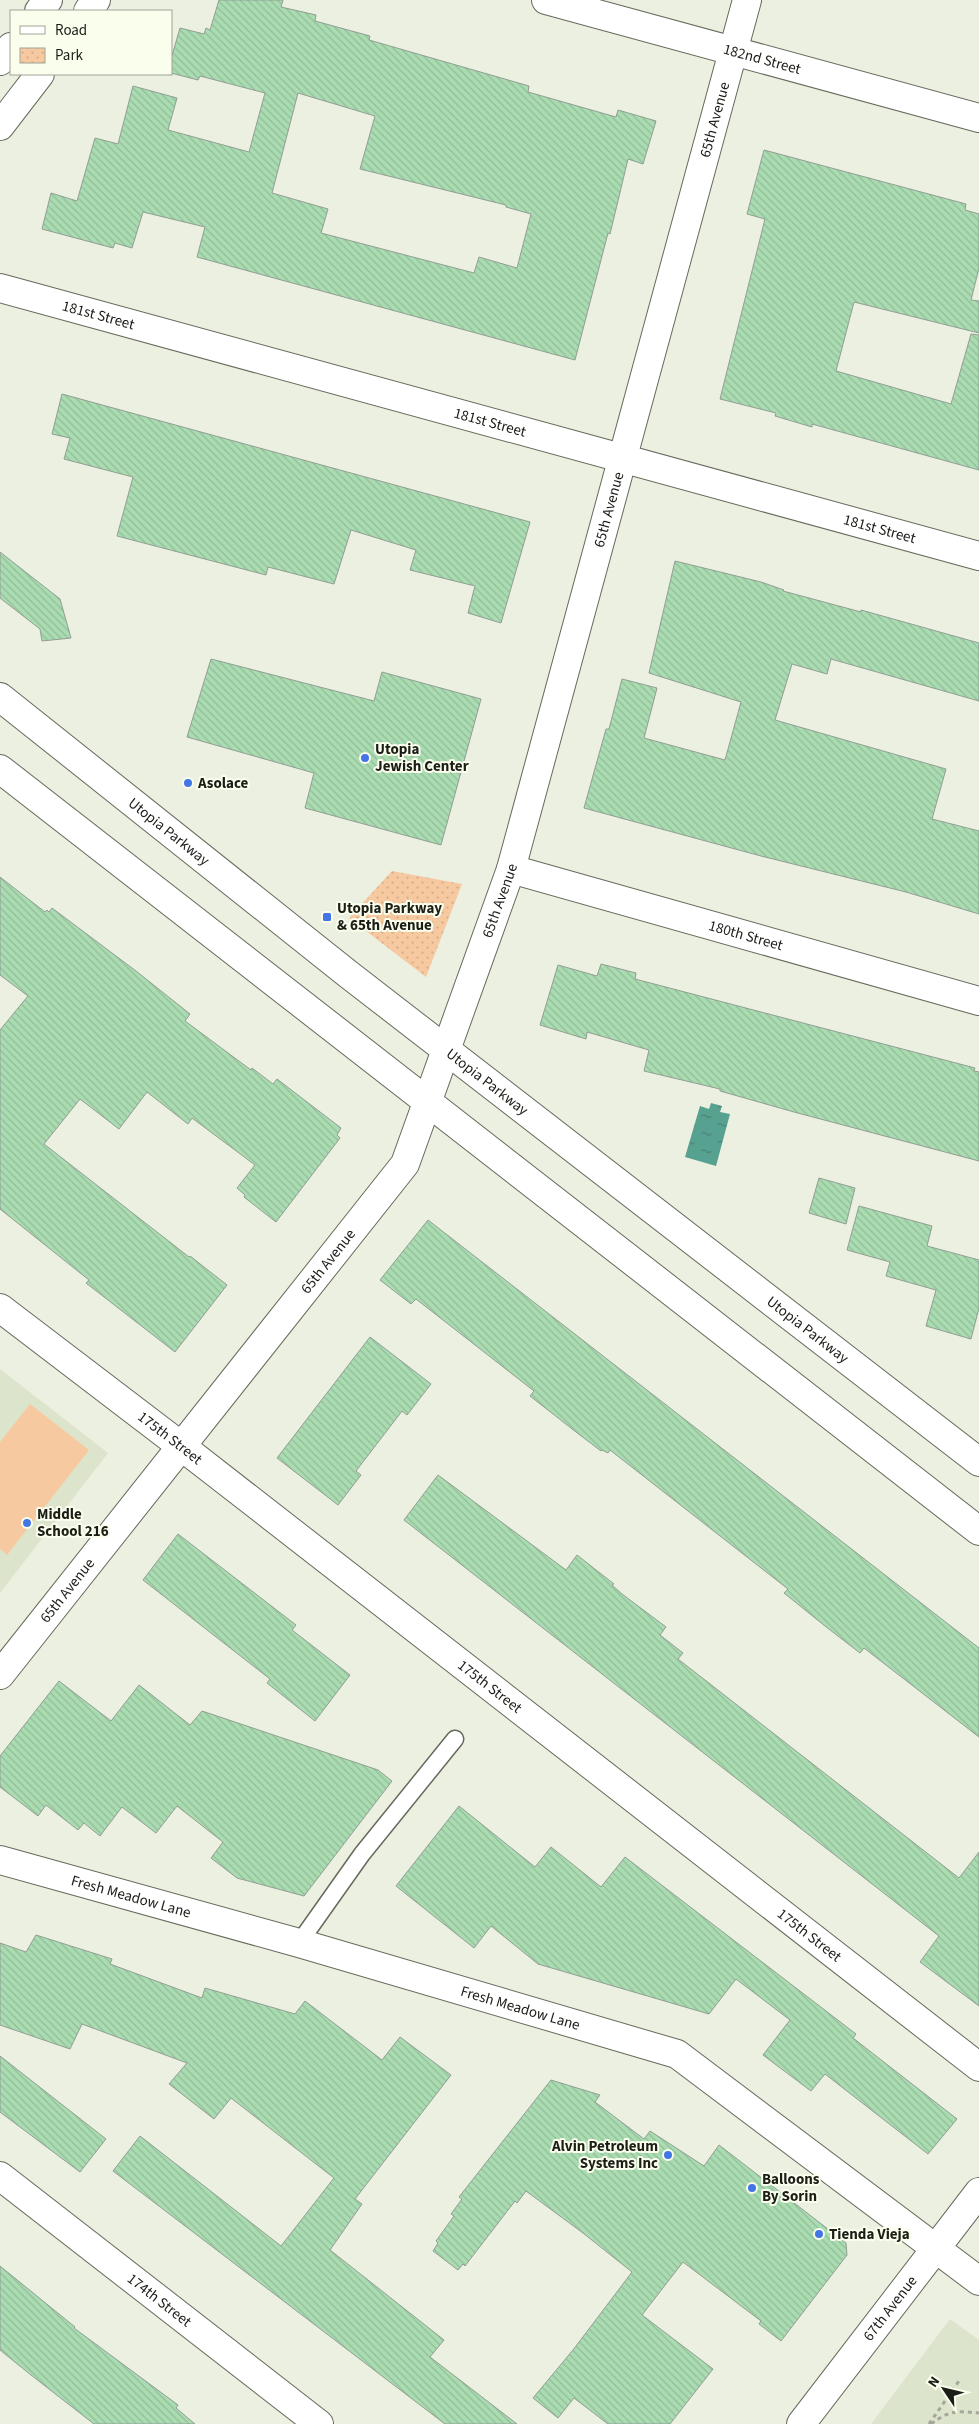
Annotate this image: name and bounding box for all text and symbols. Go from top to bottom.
legend [10,10,172,75]
text: Road [55,20,87,41]
street label: 182nd Street [721,38,803,79]
text: Park [55,45,84,66]
street label: 65th Avenue [694,79,735,160]
street label: 181st Street [60,295,137,335]
street label: 181st Street [451,402,528,442]
street label: 65th Avenue [588,469,629,550]
street label: 181st Street [841,509,918,549]
place label: Utopia Jewish Center [375,739,469,777]
marker: Utopia Jewish Center [359,752,371,764]
place label: Asolace [197,773,249,794]
marker: Asolace [182,777,194,789]
street label: Utopia Parkway [124,793,214,870]
street label: 65th Avenue [477,861,523,941]
place label: Utopia Parkway & 65th Avenue [337,898,442,936]
marker: Utopia Parkway & 65th Avenue [321,911,333,923]
street label: 180th Street [706,915,785,956]
street label: Utopia Parkway [442,1043,533,1120]
street label: 65th Avenue [296,1224,360,1298]
street label: Utopia Parkway [762,1291,853,1368]
street label: 175th Street [133,1406,207,1469]
place label: Middle School 216 [37,1504,109,1542]
marker: Middle School 216 [21,1517,33,1529]
street label: 65th Avenue [35,1553,99,1627]
street label: 175th Street [453,1655,526,1718]
street label: Fresh Meadow Lane [69,1870,193,1923]
street label: 175th Street [773,1903,846,1967]
street label: Fresh Meadow Lane [458,1981,583,2035]
place label: Alvin Petroleum Systems Inc [551,2136,658,2174]
marker: Alvin Petroleum Systems Inc [662,2149,674,2161]
place label: Balloons By Sorin [762,2169,820,2207]
marker: Balloons By Sorin [746,2182,758,2194]
place label: Tienda Vieja [829,2224,910,2245]
marker: Tienda Vieja [813,2228,825,2240]
street label: 174th Street [123,2268,196,2332]
street label: 67th Avenue [858,2271,922,2345]
north arrow [919,2364,969,2414]
text: N [923,2373,945,2392]

